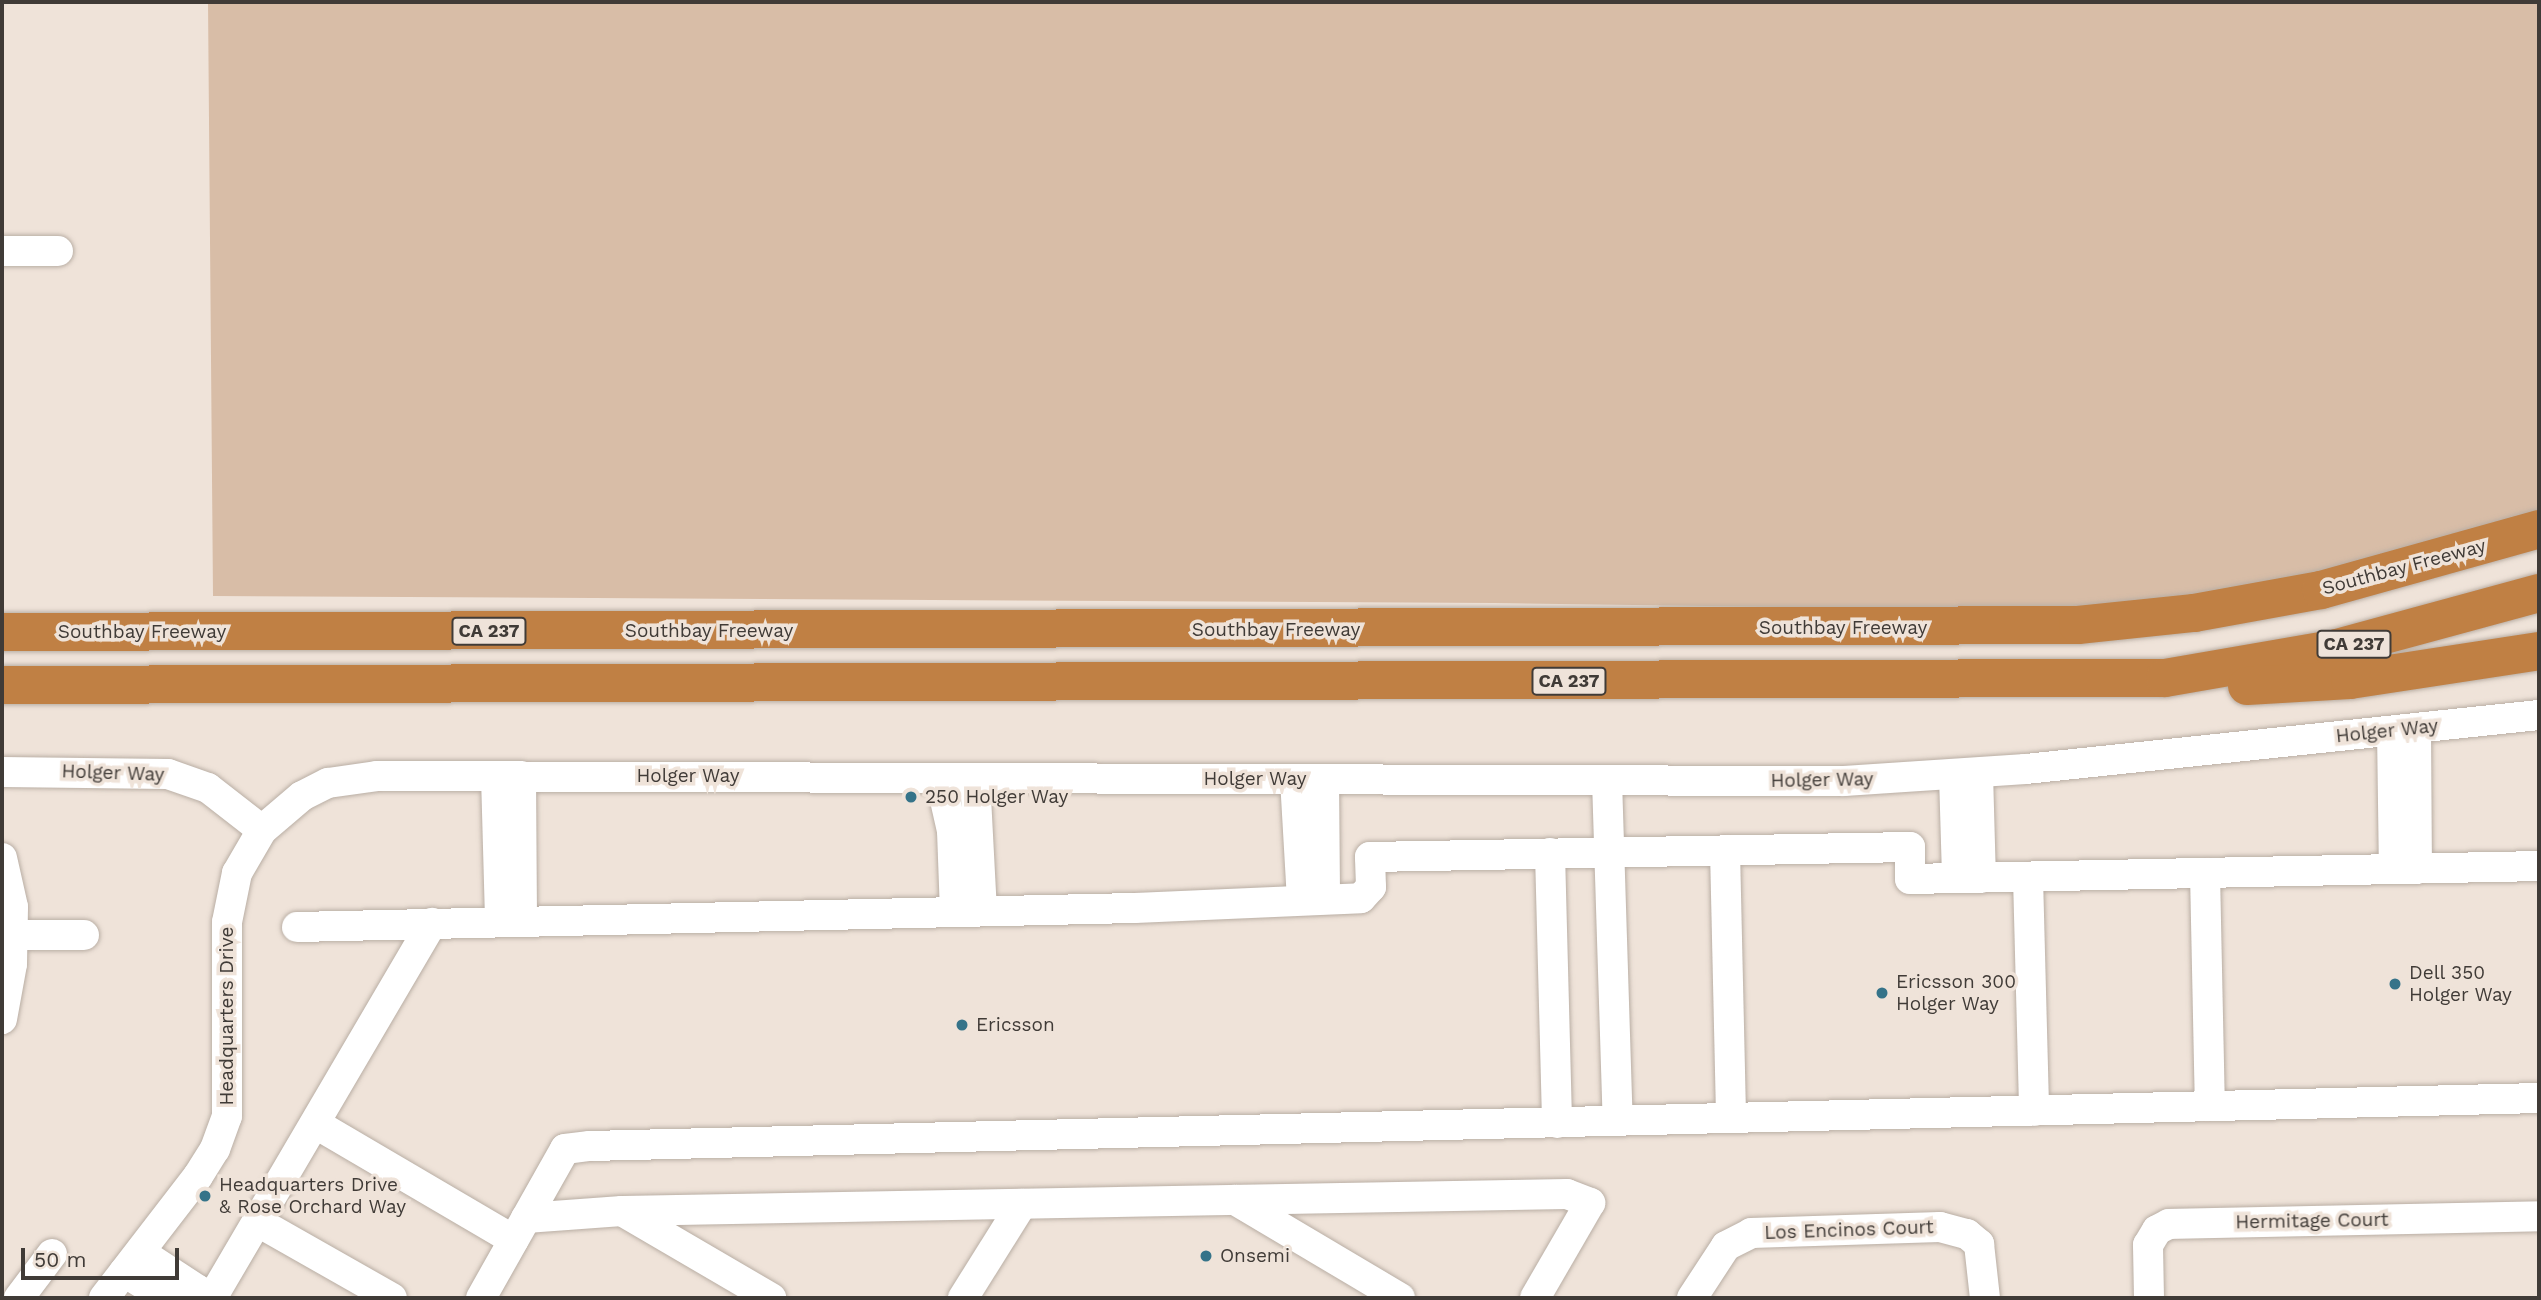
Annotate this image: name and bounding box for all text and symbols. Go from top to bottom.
street label: Southbay Freeway [2319,534,2489,600]
road number: CA 237 [450,616,528,646]
street label: Southbay Freeway [1758,617,1928,639]
street label: Southbay Freeway [1191,619,1361,641]
street label: Southbay Freeway [624,620,794,642]
street label: Southbay Freeway [57,621,227,643]
road number: CA 237 [2316,630,2392,658]
road number: CA 237 [1530,666,1608,696]
street label: Holger Way [2334,714,2440,748]
street label: Holger Way [61,760,165,786]
street label: Holger Way [636,765,740,787]
street label: Holger Way [1203,768,1307,790]
street label: Holger Way [1770,768,1874,792]
place label: 250 Holger Way [925,786,1069,808]
marker: 250 Holger Way [903,789,919,805]
street label: Headquarters Drive [216,926,238,1106]
place label: Dell 350 Holger Way [2409,962,2513,1006]
place label: Ericsson 300 Holger Way [1896,971,2016,1015]
marker: Dell 350 Holger Way [2387,976,2403,992]
marker: Ericsson 300 Holger Way [1874,985,1890,1001]
place label: Ericsson [976,1014,1055,1036]
marker: Ericsson [954,1017,970,1033]
place label: Headquarters Drive & Rose Orchard Way [219,1174,407,1218]
marker: Headquarters Drive & Rose Orchard Way [197,1188,213,1204]
street label: Hermitage Court [2235,1208,2389,1234]
street label: Los Encinos Court [1764,1216,1934,1244]
scale bar [24,1234,182,1278]
place label: Onsemi [1220,1245,1290,1267]
text: 50 m [34,1247,86,1272]
marker: Onsemi [1198,1248,1214,1264]

